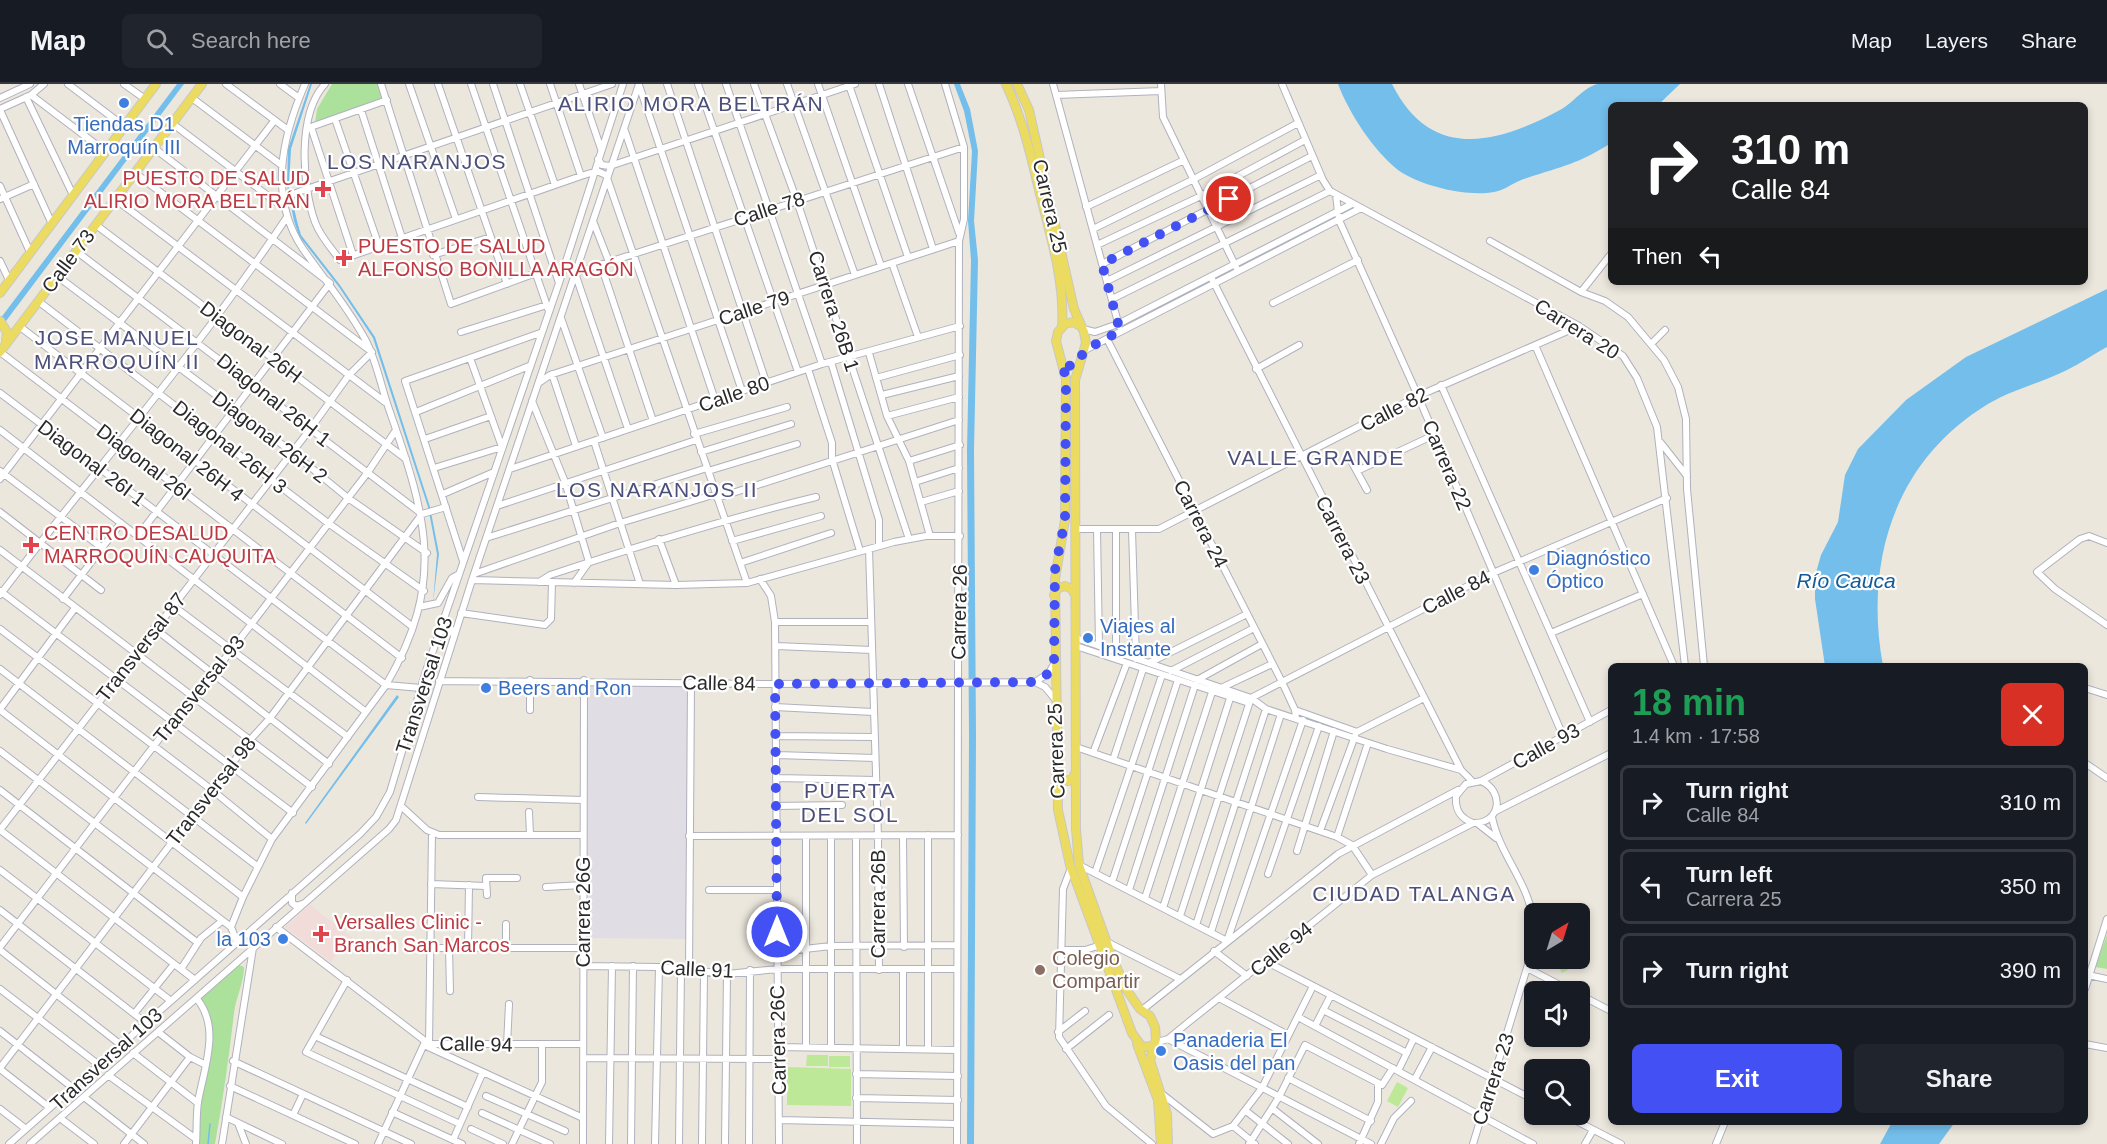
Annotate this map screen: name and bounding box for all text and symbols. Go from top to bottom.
search box [122,14,542,68]
text: Map [30,25,86,56]
icon: search [143,25,176,58]
text: Search here [191,28,311,53]
text: Map [1851,29,1892,52]
text: Layers [1925,29,1988,52]
text: Share [2021,29,2077,52]
district label: ALIRIO MORA BELTRÁN [558,92,824,115]
marker: Tiendas D1 Marroquín III [117,96,131,110]
place label: Tiendas D1 Marroquín III [67,113,181,158]
icon: right [1632,126,1710,204]
text: 310 m [1731,126,1850,173]
district label: LOS NARANJOS [327,150,507,173]
street label: Carrera 25 [1029,157,1071,255]
place label: PUESTO DE SALUD ALIRIO MORA BELTRÁN [84,167,310,212]
pin [1203,173,1254,224]
text: Calle 84 [1731,175,1830,205]
marker: PUESTO DE SALUD ALIRIO MORA BELTRÁN [314,180,332,198]
icon: arrive [1212,182,1245,215]
street label: Calle 78 [731,187,807,231]
street label: Calle 73 [37,225,99,297]
place label: PUESTO DE SALUD ALFONSO BONILLA ARAGÓN [358,235,634,280]
icon: left [1694,240,1727,273]
text: Then [1632,244,1682,269]
street label: Carrera 26B 1 [804,248,864,374]
marker: PUESTO DE SALUD ALFONSO BONILLA ARAGÓN [335,249,353,267]
street label: Calle 79 [716,286,792,330]
street label: Carrera 20 [1531,294,1623,364]
street label: Diagonal 26H [196,297,306,387]
district label: JOSE MANUEL MARROQUÍN II [34,326,200,373]
street label: Diagonal 26H 1 [213,349,335,451]
street label: Calle 80 [696,372,772,416]
street label: Calle 82 [1356,383,1432,435]
street label: Diagonal 26H 2 [208,387,332,487]
street label: Diagonal 26H 3 [169,396,291,498]
street label: Diagonal 26H 4 [126,404,248,506]
street label: Diagonal 26I 1 [34,415,150,511]
street label: Carrera 22 [1418,417,1476,513]
street label: Diagonal 26I [93,419,195,505]
district label: VALLE GRANDE [1227,446,1405,469]
street label: Carrera 24 [1169,476,1233,572]
district label: LOS NARANJOS II [556,478,758,501]
street label: Carrera 23 [1311,492,1375,588]
place label: CENTRO DESALUD MARROQUÍN CAUQUITA [44,522,277,567]
marker: CENTRO DESALUD MARROQUÍN CAUQUITA [22,536,40,554]
place label: Diagnóstico Óptico [1546,547,1651,592]
marker: Diagnóstico Óptico [1527,563,1541,577]
street label: Carrera 26 [947,564,971,660]
street label: Calle 84 [1418,566,1494,618]
water label: Río Cauca [1796,569,1896,592]
street label: Transversal 87 [92,588,190,706]
street label: Transversal 103 [391,614,457,756]
place label: Viajes al Instante [1100,615,1175,660]
street label: Transversal 93 [149,631,249,747]
marker: Viajes al Instante [1081,631,1095,645]
street label: Calle 84 [682,671,756,695]
place label: Beers and Ron [498,677,631,699]
marker: Beers and Ron [479,681,493,695]
text: 18 min [1632,682,1746,723]
button: close [2001,683,2064,746]
street label: Carrera 25 [1043,703,1069,799]
street label: Calle 93 [1509,719,1583,773]
text: 1.4 km · 17:58 [1632,725,1760,747]
street label: Transversal 98 [162,732,260,850]
text: Turn right [1686,778,1788,803]
district label: PUERTA DEL SOL [801,779,899,826]
icon: right [1635,786,1668,819]
text: 310 m [2000,790,2061,815]
text: Calle 84 [1686,804,1759,826]
street label: Carrera 26B [867,850,889,958]
street label: Carrera 26G [572,856,594,968]
text: Turn left [1686,862,1772,887]
icon: left [1635,870,1668,903]
text: 350 m [2000,874,2061,899]
district label: CIUDAD TALANGA [1312,882,1516,905]
text: Carrera 25 [1686,888,1782,910]
position arrow [745,900,809,964]
north arrow [1524,903,1590,969]
map controls [1524,903,1590,1125]
place label: Versalles Clinic - Branch San Marcos [334,911,510,956]
street label: Calle 94 [1246,917,1316,981]
marker: Versalles Clinic - Branch San Marcos [312,925,330,943]
place label: la 103 [217,928,271,950]
marker: la 103 [276,932,290,946]
place label: Colegio Compartir [1052,947,1140,992]
icon: right [1635,954,1668,987]
street label: Calle 91 [660,956,734,982]
text: Turn right [1686,958,1788,983]
text: 390 m [2000,958,2061,983]
marker: Colegio Compartir [1033,963,1047,977]
button: sound [1524,981,1590,1047]
street label: Carrera 26C [766,985,790,1095]
street label: Transversal 103 [46,1003,166,1115]
place label: Panaderia El Oasis del pan [1173,1029,1295,1074]
street label: Carrera 23 [1468,1030,1518,1128]
street label: Calle 94 [439,1032,513,1056]
marker: Panaderia El Oasis del pan [1154,1044,1168,1058]
button: Exit [1632,1044,1842,1113]
button: Share [1854,1044,2064,1113]
button: search [1524,1059,1590,1125]

